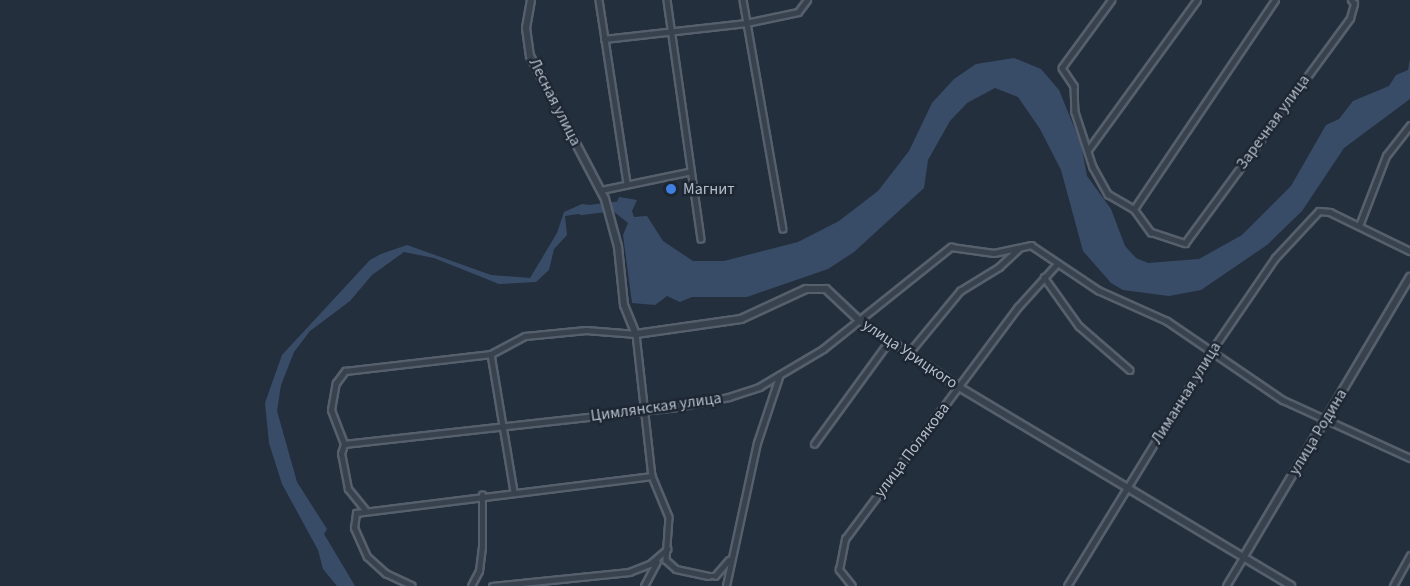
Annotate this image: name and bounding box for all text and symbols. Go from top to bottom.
street label: Лесная улица [525,55,585,149]
street label: Заречная улица [1232,71,1314,173]
place label: Магнит [683,179,735,199]
marker: Магнит [664,182,678,196]
street label: улица Урицкого [859,315,961,393]
street label: Лиманная улица [1147,338,1225,448]
street label: улица Родина [1285,385,1351,479]
street label: Цимлянская улица [589,388,723,426]
street label: улица Полякова [870,399,954,501]

